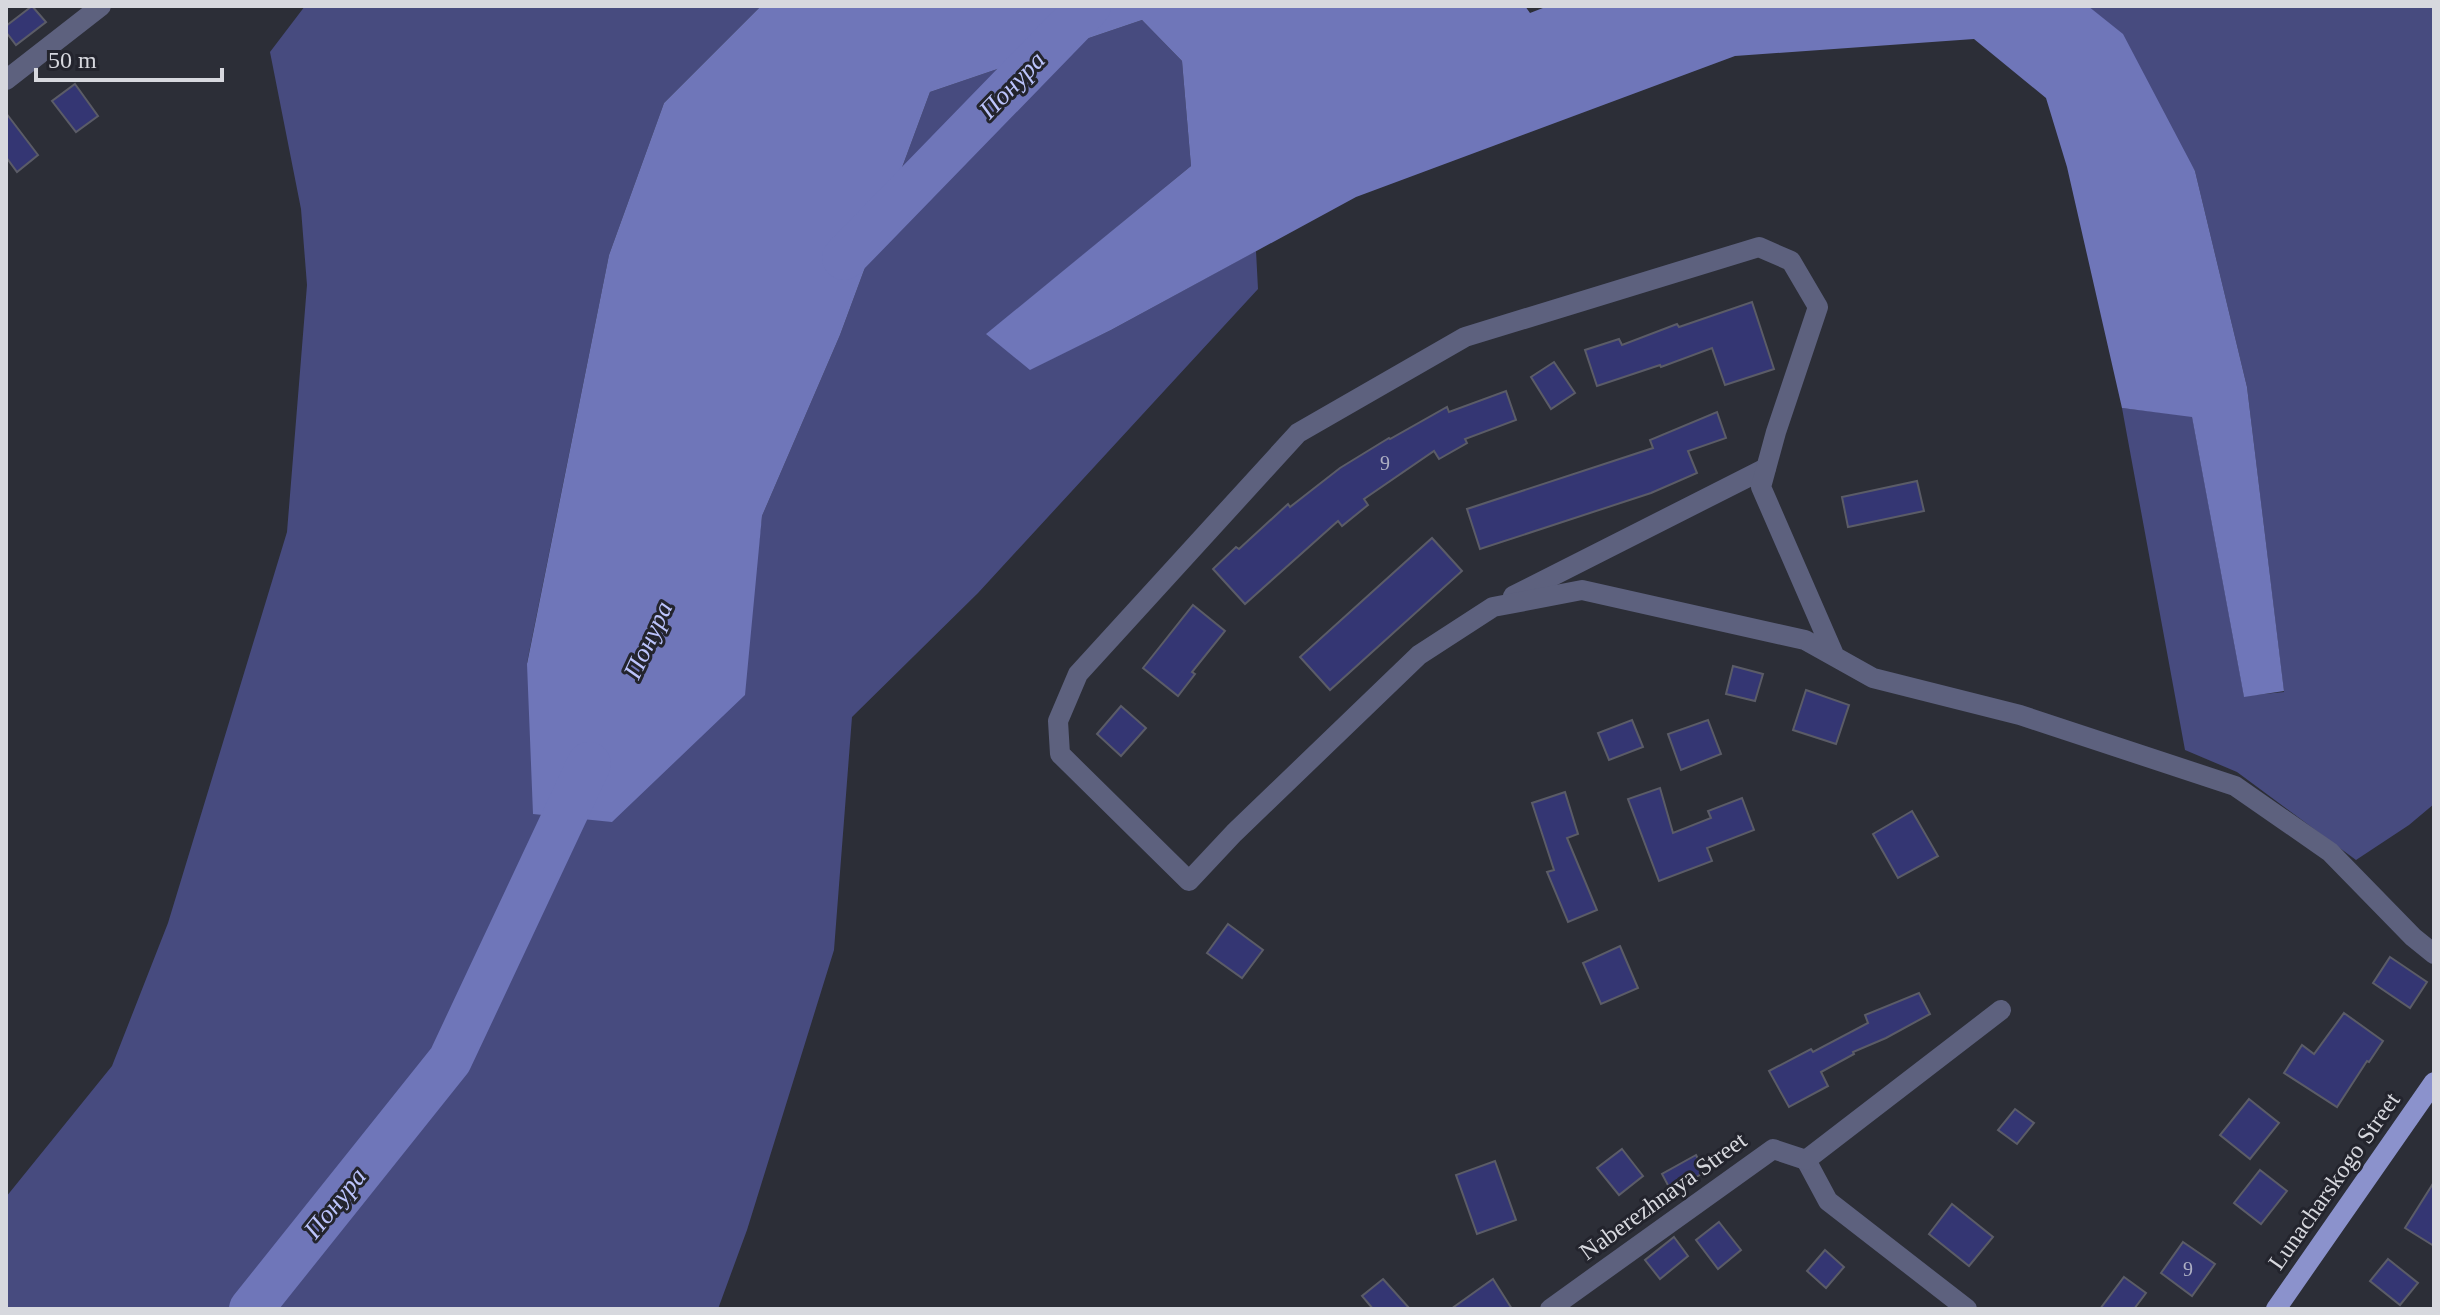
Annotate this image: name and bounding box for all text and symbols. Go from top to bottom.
scale bar [36,32,222,82]
water label: Понура [972,45,1051,125]
text: 50 m [48,47,97,73]
house number: 9 [1380,452,1390,474]
water label: Понура [617,597,678,684]
street label: Lunacharskogo Street [2263,1087,2405,1274]
street label: Naberezhnaya Street [1575,1127,1751,1265]
water label: Понура [297,1162,372,1245]
house number: 9 [2183,1258,2193,1280]

